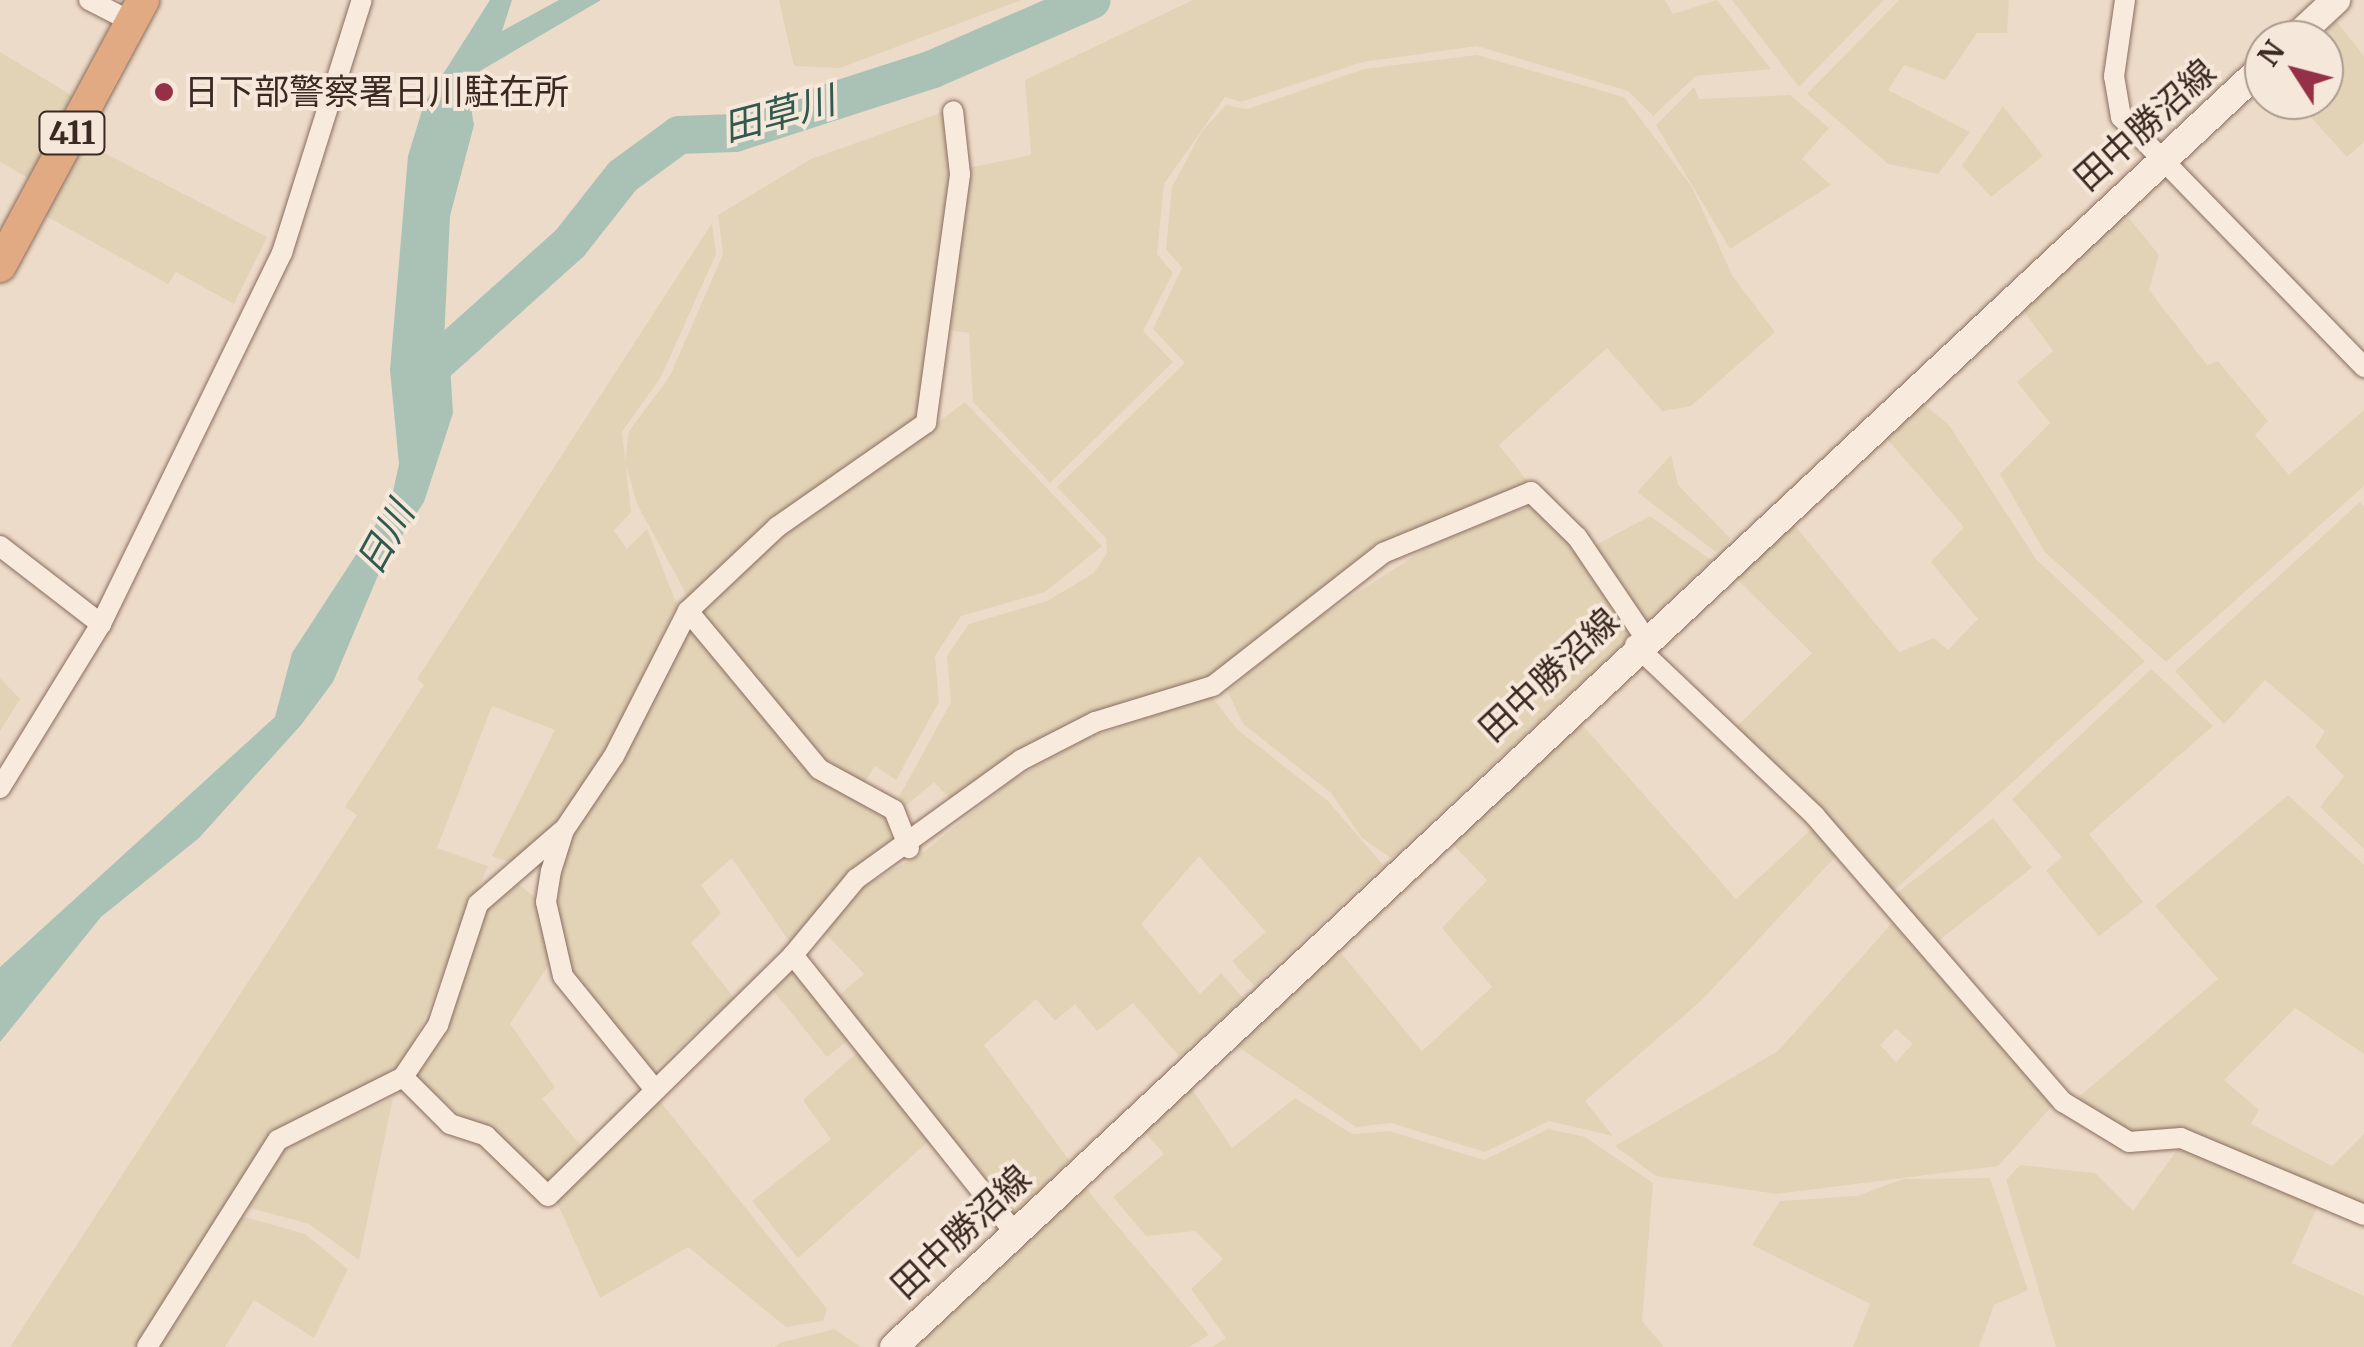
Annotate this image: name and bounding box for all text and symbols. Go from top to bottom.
north arrow [2244,20,2344,120]
text: N [2250,34,2292,73]
street label: 田中勝沼線 [2066,51,2224,199]
place label: 日下部警察署日川駐在所 [184,71,569,113]
water label: 田草川 [718,77,840,151]
marker: 日下部警察署日川駐在所 [153,81,175,103]
road number: 411 [37,106,107,160]
water label: 日川 [347,494,423,582]
street label: 田中勝沼線 [1471,600,1627,750]
street label: 田中勝沼線 [883,1157,1039,1307]

